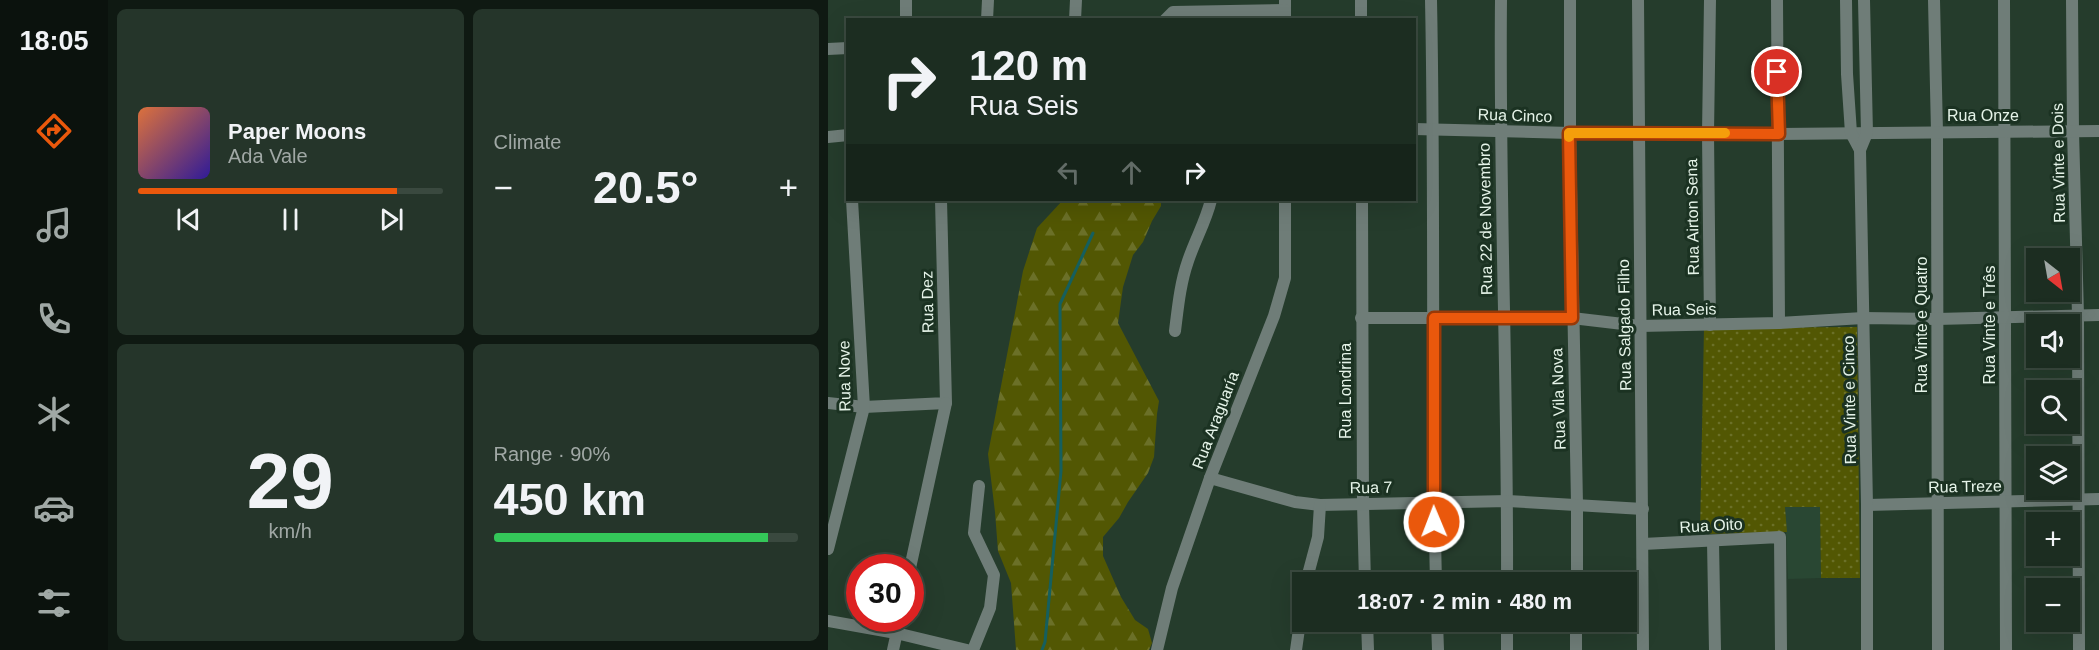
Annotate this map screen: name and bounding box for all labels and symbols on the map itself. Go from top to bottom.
pin [1751,46,1802,97]
street label: Rua Vinte e Dois [2049,103,2068,223]
street label: Rua Cinco [1477,106,1553,125]
street label: Rua Onze [1947,107,2019,124]
street label: Rua 22 de Novembro [1476,143,1495,295]
street label: Rua Airton Sena [1683,158,1702,275]
north arrow [2026,248,2080,302]
street label: Rua Vinte e Quatro [1913,257,1930,393]
street label: Rua Salgado Filho [1615,259,1634,391]
street label: Rua Vinte e Três [1981,266,1998,384]
street label: Rua Dez [918,271,937,333]
street label: Rua Seis [1651,300,1717,319]
street label: Rua Vinte e Cinco [1840,335,1859,464]
street label: Rua Nove [835,340,854,412]
street label: Rua Londrina [1337,343,1354,439]
street label: Rua Vila Nova [1548,348,1569,450]
street label: Rua Araguaría [1189,369,1242,471]
street label: Rua Treze [1928,477,2002,496]
street label: Rua 7 [1350,479,1393,496]
position arrow [1402,490,1466,554]
street label: Rua Oito [1679,515,1743,536]
speed limit sign: 30 [846,554,924,632]

